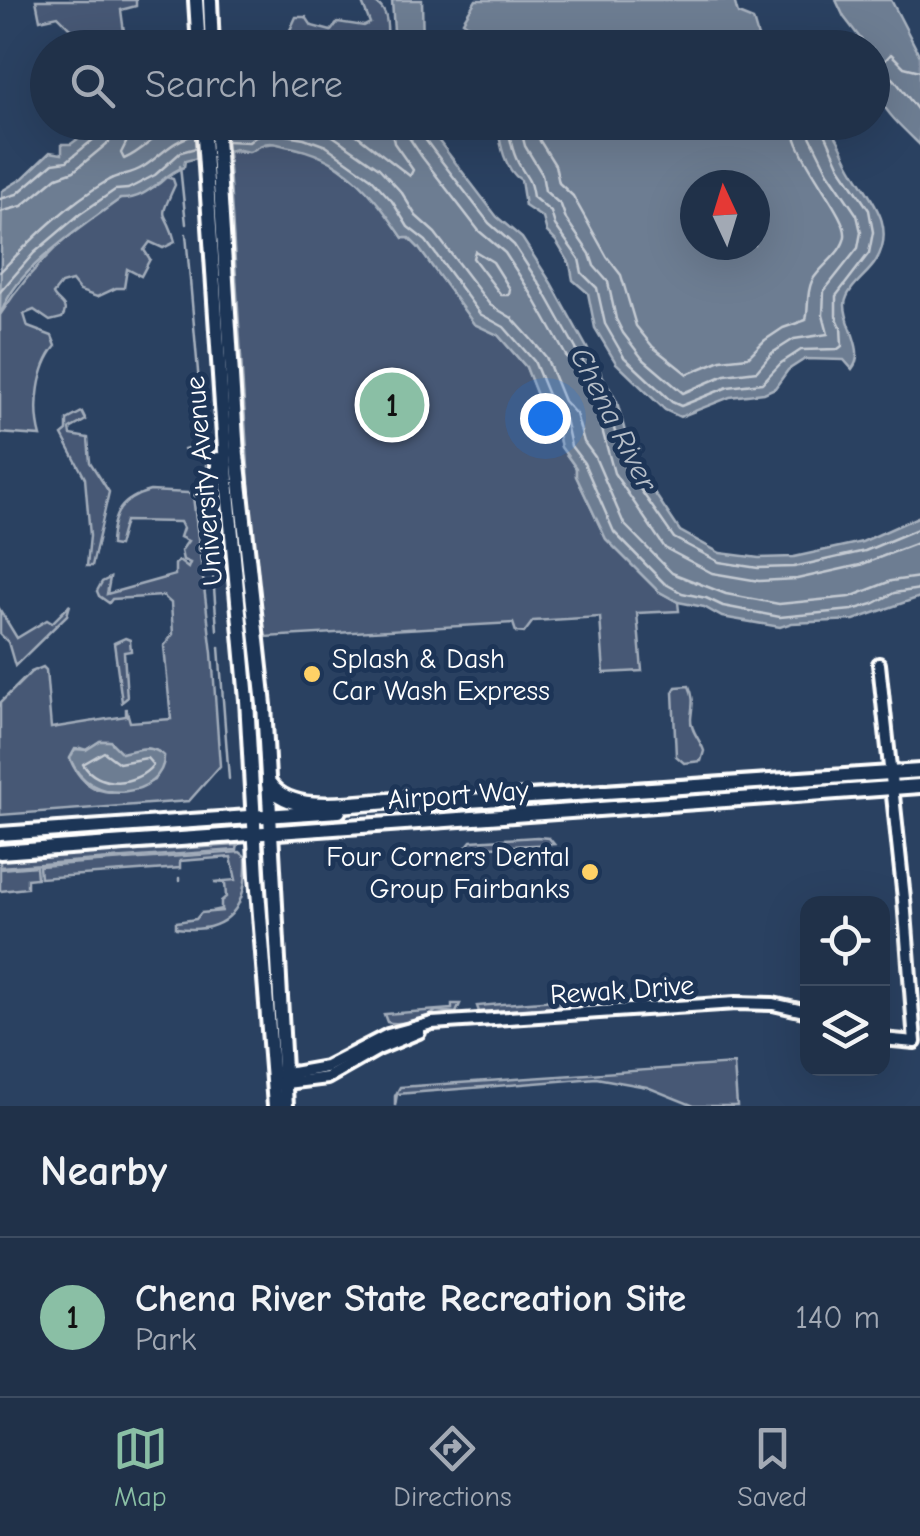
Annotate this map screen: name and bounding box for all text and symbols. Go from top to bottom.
search box [30,30,890,140]
icon: search [65,58,120,113]
text: Search here [145,63,343,107]
north arrow [680,170,770,260]
water label: Chena River [563,342,665,498]
pin: 1 [360,368,424,442]
street label: University Avenue [179,375,229,587]
your location [520,393,571,444]
place label: Splash & Dash Car Wash Express [332,643,550,707]
marker: Splash & Dash Car Wash Express [301,663,323,685]
street label: Airport Way [387,774,530,816]
place label: Four Corners Dental Group Fairbanks [326,841,570,905]
marker: Four Corners Dental Group Fairbanks [579,861,601,883]
map controls [800,896,890,1076]
button: locate [800,896,890,986]
street label: Rewak Drive [549,969,695,1011]
button: layers [800,986,890,1076]
text: Nearby [40,1147,167,1196]
text: Chena River State Recreation Site [135,1277,686,1321]
text: 1 [66,1299,79,1336]
text: 140 m [795,1299,880,1336]
text: Park [135,1321,196,1358]
tab: Map [113,1421,168,1513]
tab: Directions [393,1421,512,1513]
tab: Saved [737,1421,807,1513]

